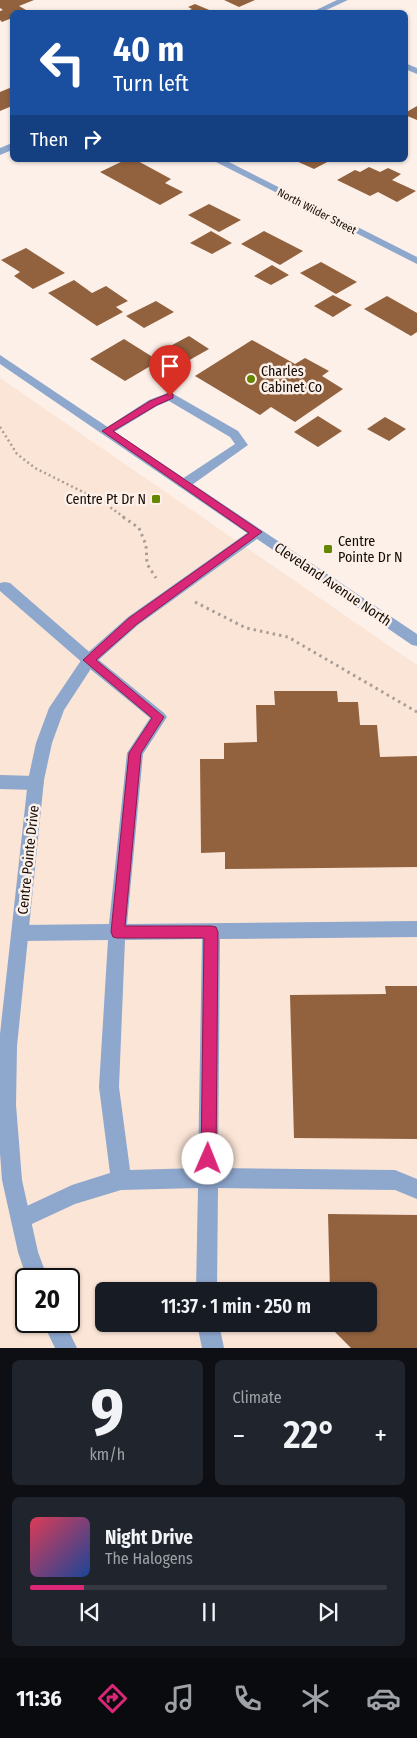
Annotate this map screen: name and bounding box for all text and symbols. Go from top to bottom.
text: 40 m [113,28,184,70]
icon: left [30,30,95,95]
text: Turn left [113,70,189,97]
icon: right [78,125,106,153]
text: Then [30,128,68,151]
street label: North Wilder Street [275,186,359,237]
pin [149,345,191,396]
icon: arrive [156,352,184,380]
place label: Charles Cabinet Co [261,363,322,396]
marker: Charles Cabinet Co [245,373,257,385]
place label: Centre Pt Dr N [66,491,146,508]
marker: Centre Pt Dr N [150,493,162,505]
place label: Centre Pointe Dr N [338,533,403,566]
street label: Cleveland Avenue North [271,539,394,630]
marker: Centre Pointe Dr N [322,543,334,555]
street label: Centre Pointe Drive [14,804,43,916]
position arrow [181,1132,233,1184]
speed limit sign: 20 [15,1268,80,1333]
text: 11:37 · 1 min · 250 m [161,1295,311,1318]
text: 9 [90,1373,124,1451]
text: Climate [233,1388,282,1407]
text: 22° [283,1412,336,1458]
text: − [233,1419,245,1452]
text: + [374,1419,387,1452]
text: km/h [89,1445,125,1464]
text: Night Drive [105,1526,193,1549]
text: The Halogens [105,1549,193,1568]
icon: previous [76,1598,104,1626]
icon: pause [195,1598,223,1626]
icon: next [314,1598,342,1626]
icon: directions [95,1681,130,1716]
icon: music [162,1681,197,1716]
icon: phone [230,1681,265,1716]
icon: climate [298,1681,333,1716]
icon: car [366,1681,401,1716]
text: 11:36 [16,1685,62,1712]

